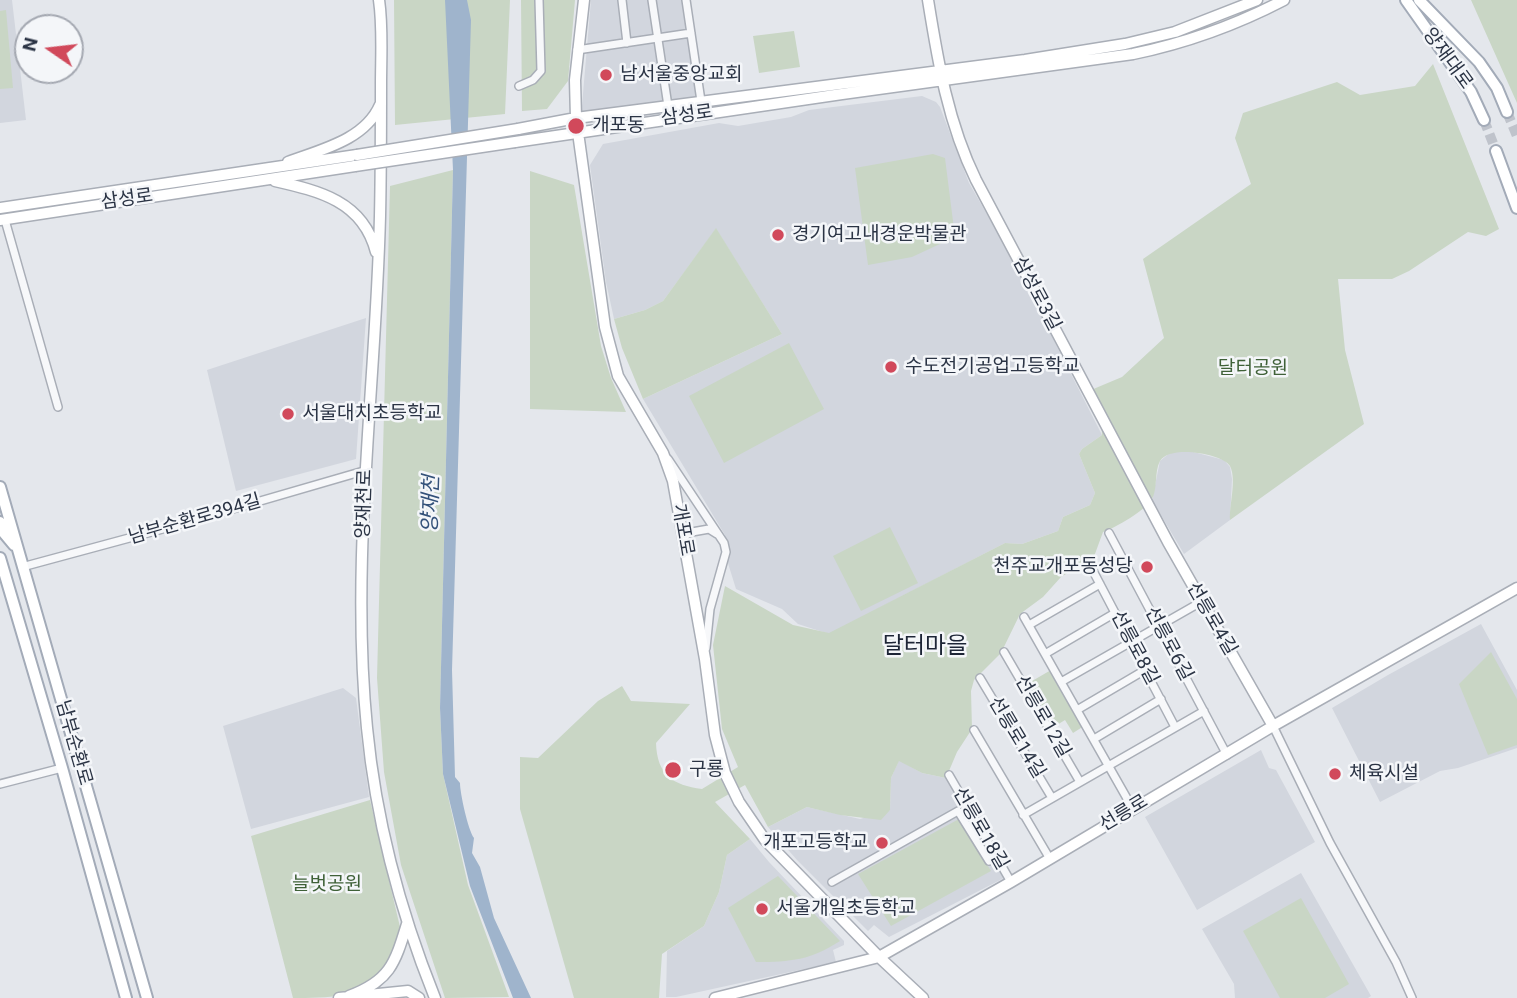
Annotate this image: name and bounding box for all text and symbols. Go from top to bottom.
north arrow [14,14,84,84]
street label: 양재대로 [1417,24,1477,94]
text: N [17,35,43,54]
place label: 남서울중앙교회 [620,64,742,86]
marker: 남서울중앙교회 [598,67,614,83]
street label: 삼성로 [659,101,715,131]
place label: 개포동 [592,115,644,137]
marker: 개포동 [566,116,586,136]
street label: 삼성로 [99,185,155,215]
place label: 경기여고내경운박물관 [792,224,967,246]
marker: 경기여고내경운박물관 [770,227,786,243]
street label: 삼성로3길 [1007,253,1065,335]
place label: 수도전기공업고등학교 [905,356,1080,378]
park label: 달터공원 [1218,358,1288,380]
marker: 수도전기공업고등학교 [883,359,899,375]
place label: 서울대치초등학교 [302,403,442,425]
marker: 서울대치초등학교 [280,406,296,422]
street label: 양재천로 [352,469,378,539]
water label: 양재천 [418,475,446,533]
street label: 남부순환로394길 [126,490,264,550]
street label: 개포로 [666,502,698,558]
place label: 천주교개포동성당 [993,556,1133,578]
marker: 천주교개포동성당 [1139,559,1155,575]
street label: 선릉로4길 [1181,578,1241,660]
street label: 선릉로6길 [1139,603,1197,685]
street label: 선릉로8길 [1105,607,1163,689]
district label: 달터마을 [883,633,967,661]
street label: 선릉로12길 [1009,672,1075,762]
street label: 선릉로14길 [983,693,1049,783]
street label: 남부순환로 [50,698,96,788]
place label: 구룡 [689,759,724,781]
marker: 구룡 [663,760,683,780]
place label: 체육시설 [1349,763,1419,785]
marker: 체육시설 [1327,766,1343,782]
street label: 선릉로18길 [947,784,1013,874]
street label: 선릉로 [1096,791,1152,837]
place label: 개포고등학교 [763,832,868,854]
marker: 개포고등학교 [874,835,890,851]
park label: 늘벗공원 [292,874,362,896]
place label: 서울개일초등학교 [776,898,916,920]
marker: 서울개일초등학교 [754,901,770,917]

